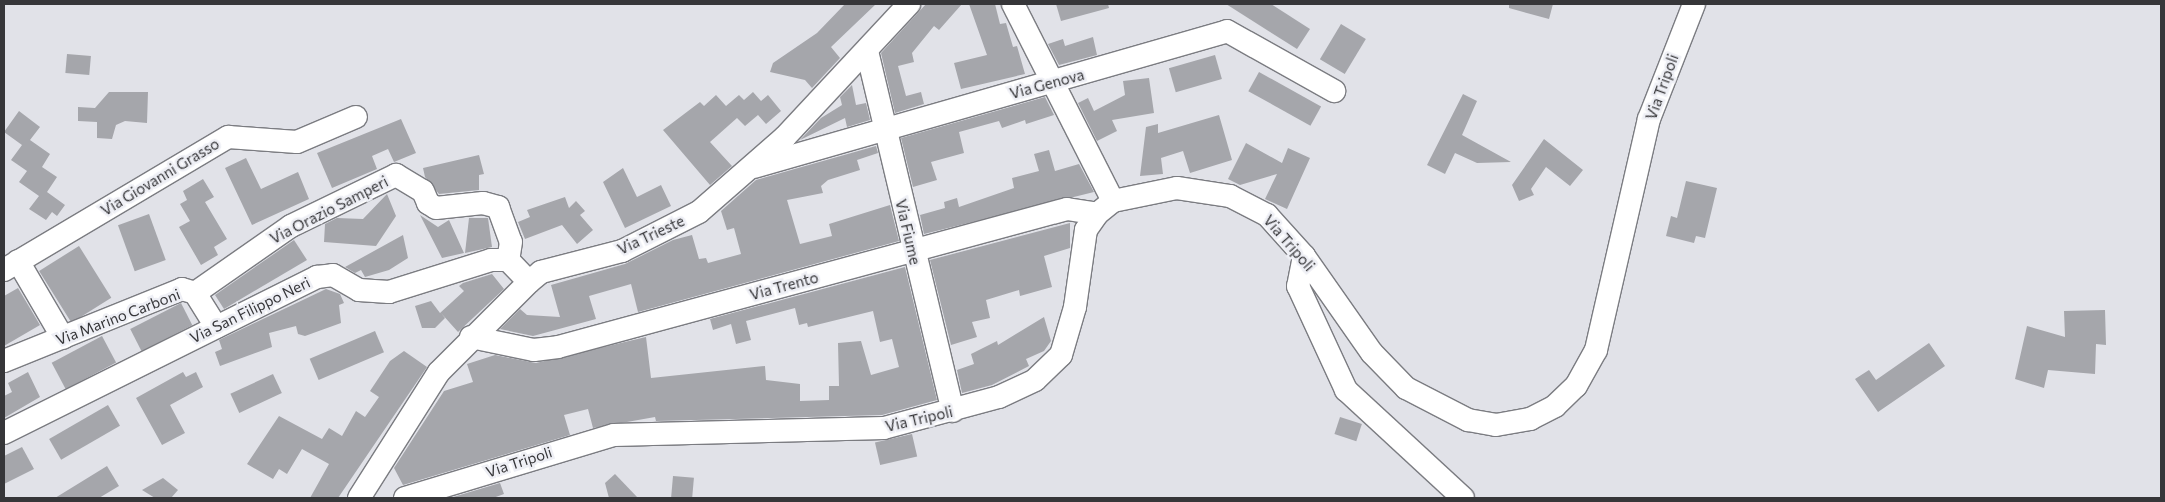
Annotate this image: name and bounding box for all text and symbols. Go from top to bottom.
street label: Via Tripoli [1642,52,1682,122]
street label: Via Genova [1008,65,1086,103]
street label: Via Giovanni Grasso [98,135,222,219]
street label: Via Orazio Samperi [267,172,391,248]
street label: Via Fiume [892,197,924,267]
street label: Via Tripoli [1260,211,1318,275]
street label: Via Trieste [615,212,687,258]
street label: Via Trento [748,268,820,304]
street label: Via San Filippo Neri [187,273,313,347]
street label: Via Marino Carboni [53,285,183,349]
street label: Via Tripoli [884,403,954,435]
street label: Via Tripoli [484,443,554,481]

